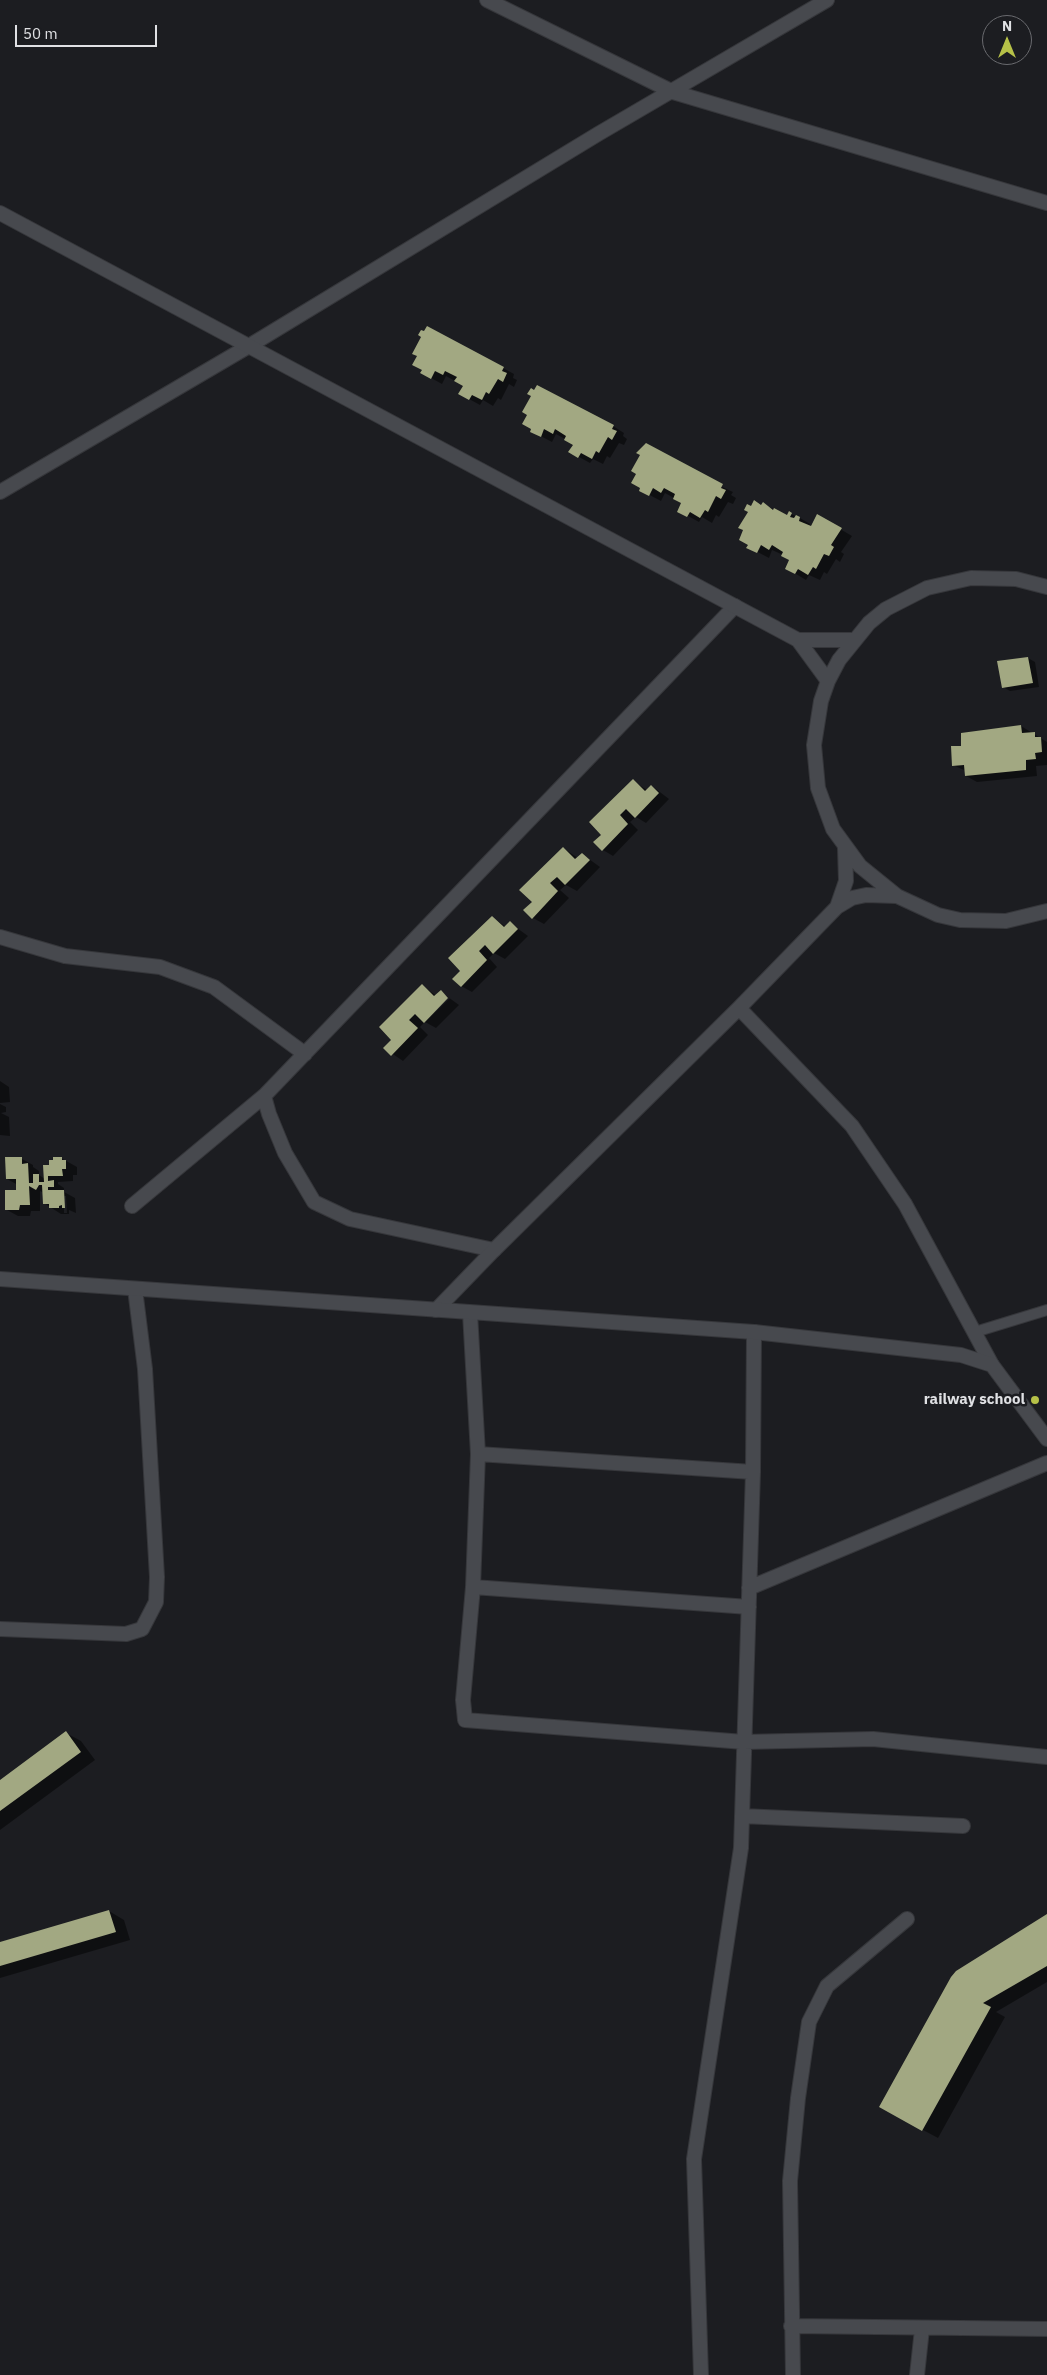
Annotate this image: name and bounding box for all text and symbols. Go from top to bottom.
scale bar [18,15,160,47]
north arrow [982,15,1032,65]
text: N [1002,17,1012,35]
text: 50 m [23,24,58,43]
place label: railway school [924,1391,1025,1409]
marker: railway school [1029,1394,1041,1406]

